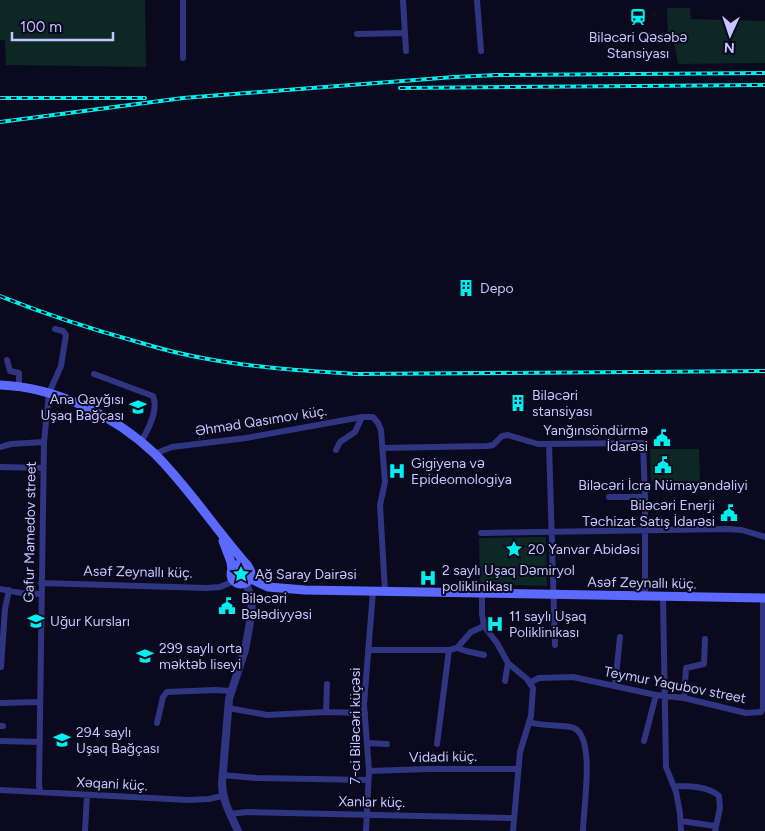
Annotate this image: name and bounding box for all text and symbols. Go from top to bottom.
station icon: Biləcəri Qəsəbə Stansiyası [628,7,648,27]
scale bar [12,10,114,42]
north arrow [705,10,755,60]
text: 100 m [20,18,62,36]
place label: Biləcəri Qəsəbə Stansiyası [589,29,687,62]
text: N [723,39,735,56]
building icon: Depo [456,278,476,298]
place label: Depo [480,280,514,297]
place label: Biləcəri stansiyası [532,387,593,420]
place label: Ana Qayğısı Uşaq Bağçası [40,391,124,424]
building icon: Biləcəri stansiyası [508,393,528,413]
school or university icon: Ana Qayğısı Uşaq Bağçası [128,397,148,417]
street label: Əhməd Qasımov küç. [194,402,328,440]
place label: Yanğınsöndürmə İdarəsi [543,422,648,455]
public building icon: Yanğınsöndürmə İdarəsi [652,428,672,448]
place label: Gigiyena və Epideomologiya [411,455,512,488]
public building icon: Biləcəri İcra Nümayəndəliyi [653,455,673,475]
street label: Gafur Mamedov street [20,461,40,603]
hospital icon: Gigiyena və Epideomologiya [387,461,407,481]
place label: Biləcəri İcra Nümayəndəliyi [578,477,748,494]
place label: Biləcəri Enerji Təchizat Satış İdarəsi [582,497,715,530]
public building icon: Biləcəri Enerji Təchizat Satış İdarəsi [719,503,739,523]
place icon: 20 Yanvar Abidəsi [504,539,524,559]
place label: 20 Yanvar Abidəsi [528,541,640,558]
place label: 2 saylı Uşaq Dəmiryol poliklinikası [442,562,575,595]
street label: Asəf Zeynallı küç. [83,563,193,581]
place icon: Ağ Saray Dairəsi [231,564,251,584]
place label: Ağ Saray Dairəsi [255,566,357,583]
hospital icon: 2 saylı Uşaq Dəmiryol poliklinikası [418,568,438,588]
street label: Asəf Zeynallı küç. [587,574,697,592]
place label: Biləcəri Bələdiyyəsi [241,590,312,623]
public building icon: Biləcəri Bələdiyyəsi [217,596,237,616]
place label: 11 saylı Uşaq Poliklinikası [509,608,586,641]
school or university icon: Uğur Kursları [26,611,46,631]
place label: Uğur Kursları [50,613,130,630]
hospital icon: 11 saylı Uşaq Poliklinikası [485,614,505,634]
place label: 299 saylı orta məktəb liseyi [159,640,242,673]
school or university icon: 299 saylı orta məktəb liseyi [135,646,155,666]
street label: Teymur Yaqubov street [603,663,747,707]
street label: 7-ci Biləcəri küçəsi [347,668,364,784]
place label: 294 saylı Uşaq Bağçası [76,724,160,757]
school or university icon: 294 saylı Uşaq Bağçası [52,730,72,750]
street label: Vidadi küç. [409,748,477,766]
street label: Xəqani küç. [76,774,148,794]
street label: Xanlar küç. [338,793,406,811]

